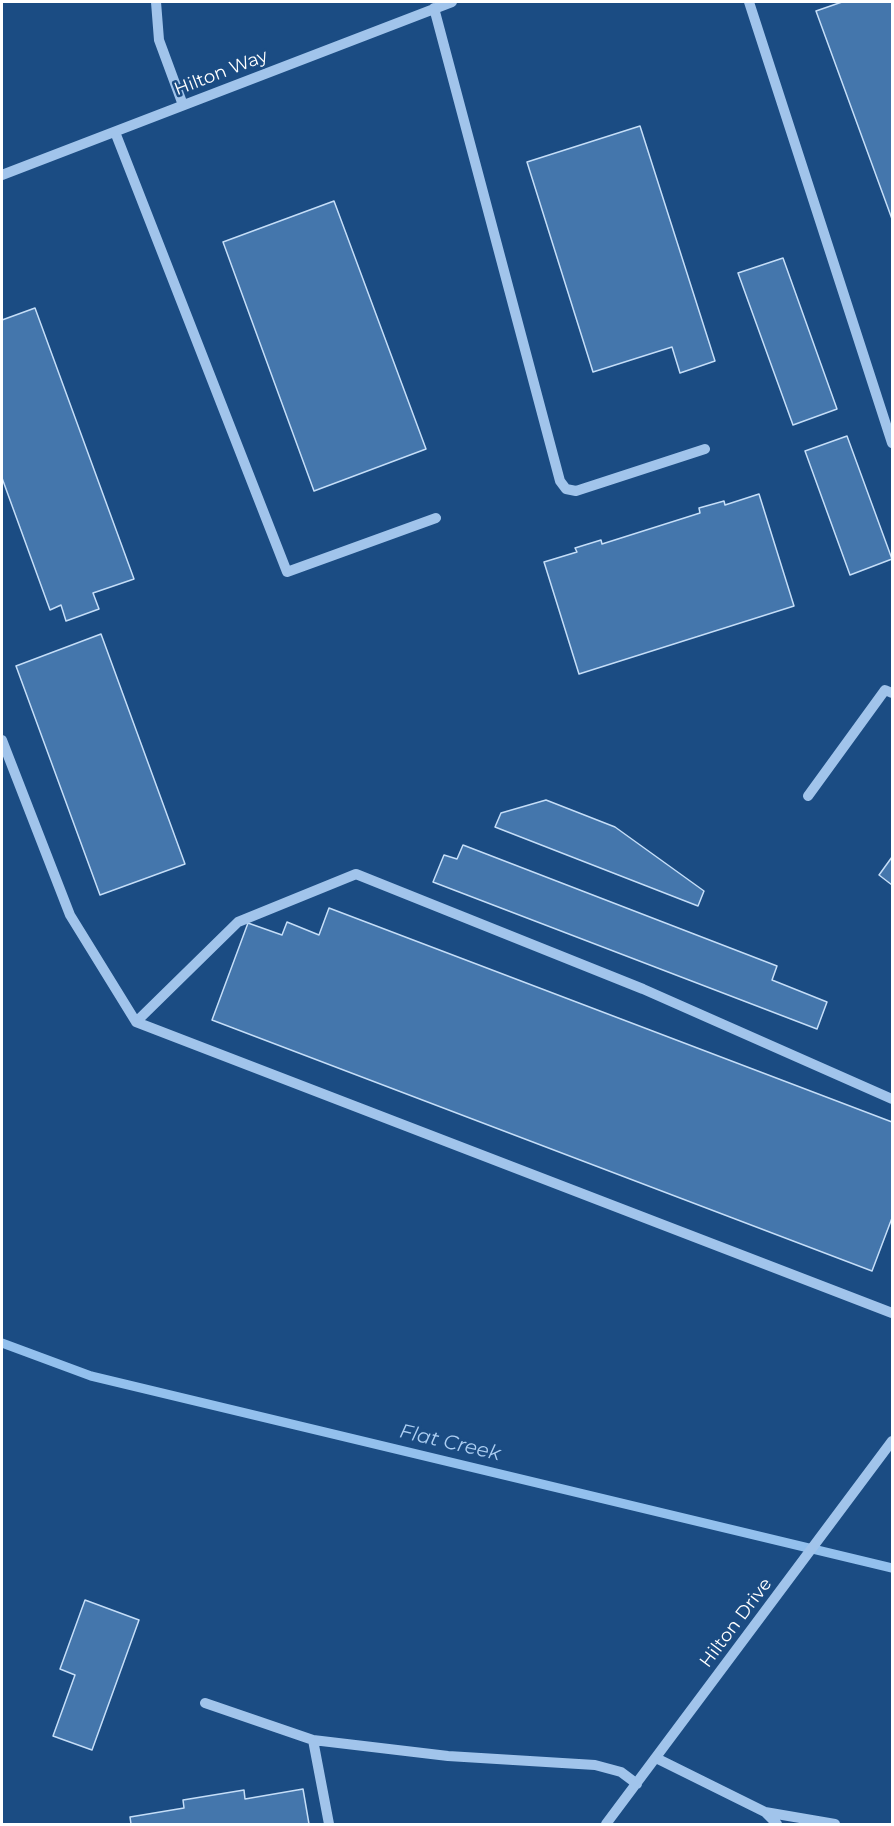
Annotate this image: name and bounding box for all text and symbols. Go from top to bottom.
street label: Hilton Way [171,45,271,101]
water label: Flat Creek [397,1420,503,1466]
street label: Hilton Drive [695,1574,777,1672]

